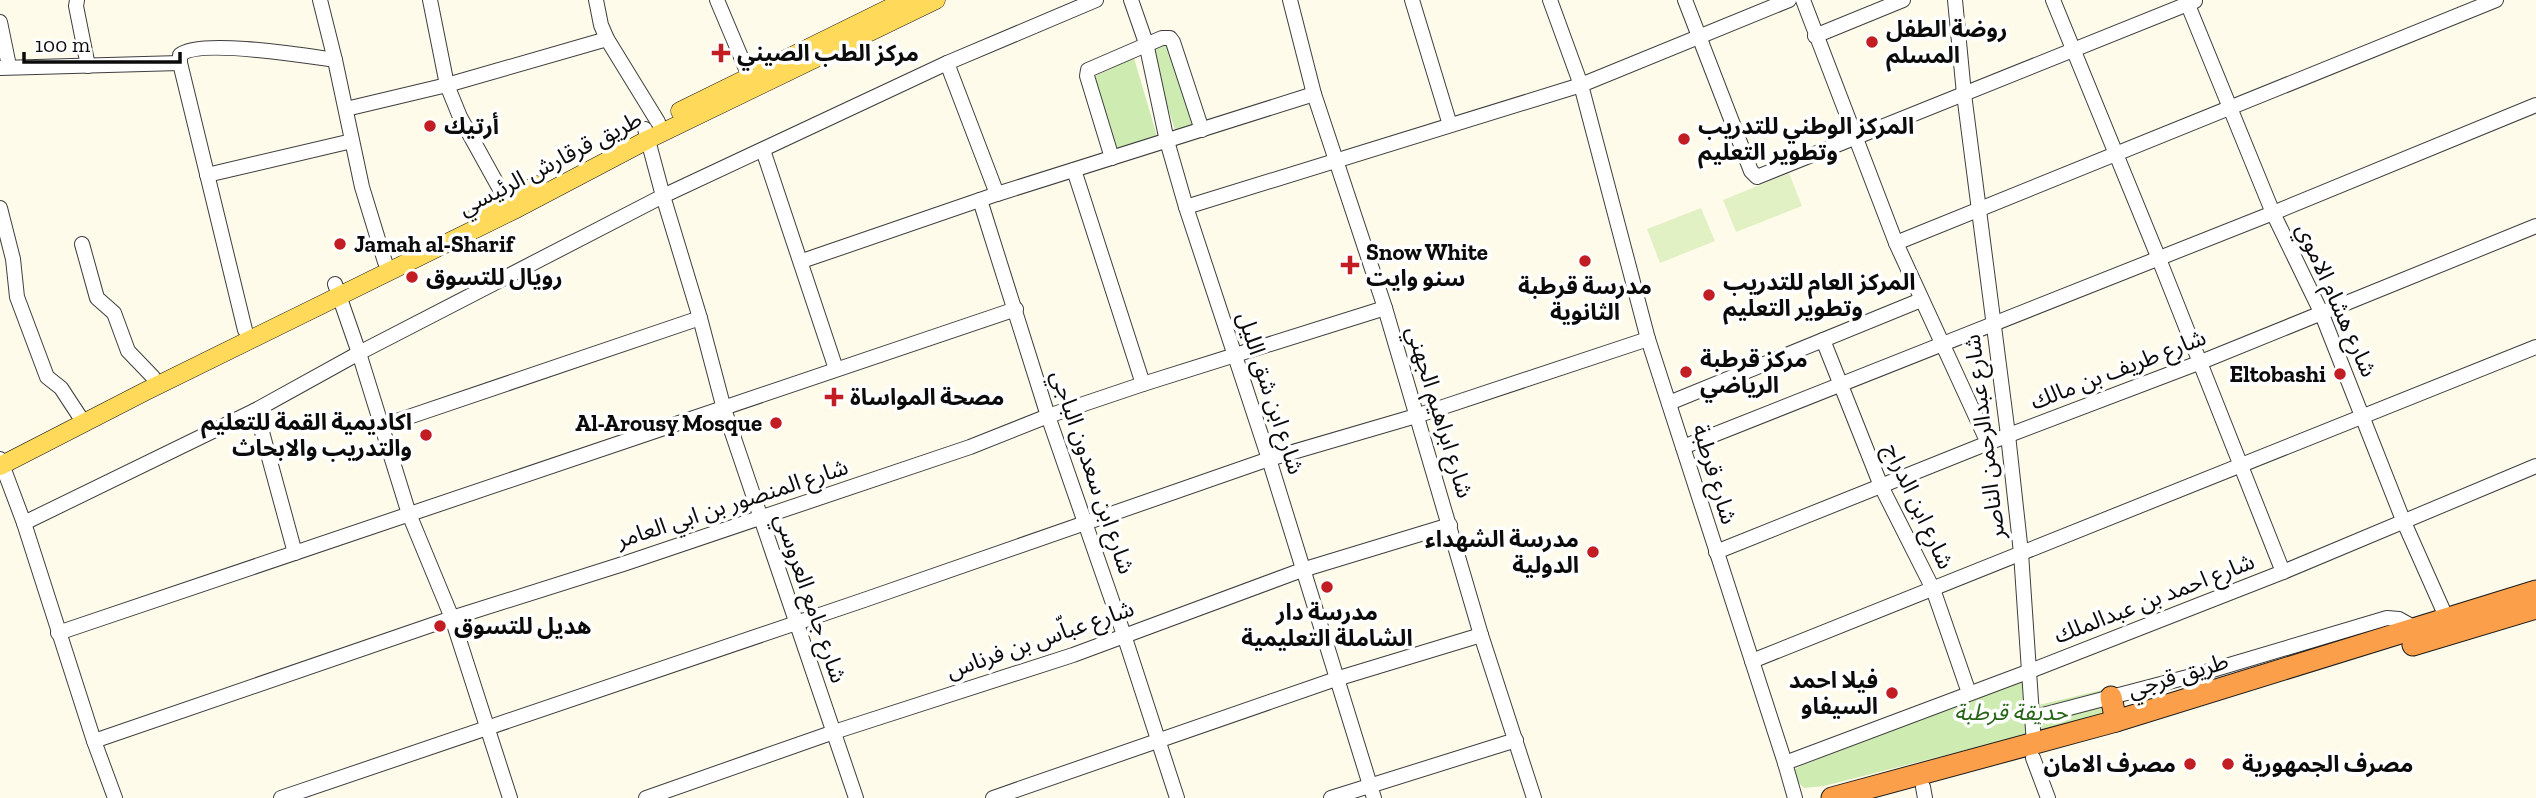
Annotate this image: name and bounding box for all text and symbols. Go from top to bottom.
place label: روضة الطفل المسلم [1886,15,2007,72]
scale bar [24,21,180,65]
text: 100 m [35,32,90,57]
marker: روضة الطفل المسلم [1864,34,1880,50]
place label: مركز الطب الصيني [737,39,919,71]
marker: مركز الطب الصيني [711,43,731,63]
street label: طريق قرقارش الرئيسي [454,105,648,224]
place label: أرتيك [444,112,499,140]
place label: المركز الوطني للتدريب وتطوير التعليم [1698,112,1914,169]
marker: أرتيك [422,118,438,134]
marker: المركز الوطني للتدريب وتطوير التعليم [1676,131,1692,147]
street label: شارع هشام الاموي [2287,219,2383,383]
place label: Jamah al-Sharif [354,230,516,258]
marker: Jamah al-Sharif [332,236,348,252]
place label: Snow White سنو وايت [1366,238,1488,292]
marker: مدرسة قرطبة الثانوية [1577,253,1593,269]
marker: Snow White سنو وايت [1340,255,1360,275]
place label: رويال للتسوق [426,263,563,291]
place label: المركز العام للتدريب وتطوير التعليم [1723,268,1916,325]
marker: رويال للتسوق [404,269,420,285]
place label: مدرسة قرطبة الثانوية [1518,272,1652,326]
marker: المركز العام للتدريب وتطوير التعليم [1701,287,1717,303]
street label: شارع ابن شق الليل [1229,308,1310,479]
street label: شارع ابراهيم الجهني [1397,323,1479,502]
street label: شارع طريف بن مالك [2026,323,2211,418]
street label: شارع عبدالرحمن الناصر [1958,333,2014,542]
place label: مركز قرطبة الرياضي [1700,345,1808,403]
place label: Eltobashi [2230,360,2326,388]
marker: مركز قرطبة الرياضي [1678,364,1694,380]
street label: شارع ابن سعدون الباجي [1042,366,1141,579]
marker: Eltobashi [2332,366,2348,382]
place label: مصحة المواساة [850,383,1004,411]
marker: مصحة المواساة [824,387,844,407]
place label: اكاديمية القمة للتعليم والتدريب والابحاث [201,408,412,462]
place label: Al-Arousy Mosque [575,409,762,437]
marker: Al-Arousy Mosque [768,415,784,431]
street label: شارع قرطبة [1684,420,1744,528]
marker: اكاديمية القمة للتعليم والتدريب والابحاث [418,427,434,443]
street label: شارع ابن الدراج [1875,439,1960,575]
street label: شارع المنصور بن ابي العامر [611,452,853,557]
street label: شارع جامع العروسي [766,509,853,688]
place label: مدرسة الشهداء الدولية [1425,525,1579,579]
marker: مدرسة الشهداء الدولية [1585,544,1601,560]
street label: شارع احمد بن عبدالملك [2050,547,2259,652]
marker: مدرسة دار الشاملة التعليمية [1319,579,1335,595]
street label: شارع عباّس بن فرناس [941,591,1139,687]
place label: مدرسة دار الشاملة التعليمية [1241,598,1413,652]
place label: هديل للتسوق [454,612,591,640]
marker: هديل للتسوق [432,618,448,634]
street label: طريق قرجي [2124,646,2233,707]
place label: فيلا احمد السيفاو [1789,666,1878,720]
marker: فيلا احمد السيفاو [1884,685,1900,701]
park label: حديقة قرطبة [1954,698,2068,726]
place label: مصرف الامان [2043,750,2176,778]
place label: مصرف الجمهورية [2242,750,2413,778]
marker: مصرف الامان [2182,756,2198,772]
marker: مصرف الجمهورية [2220,756,2236,772]

